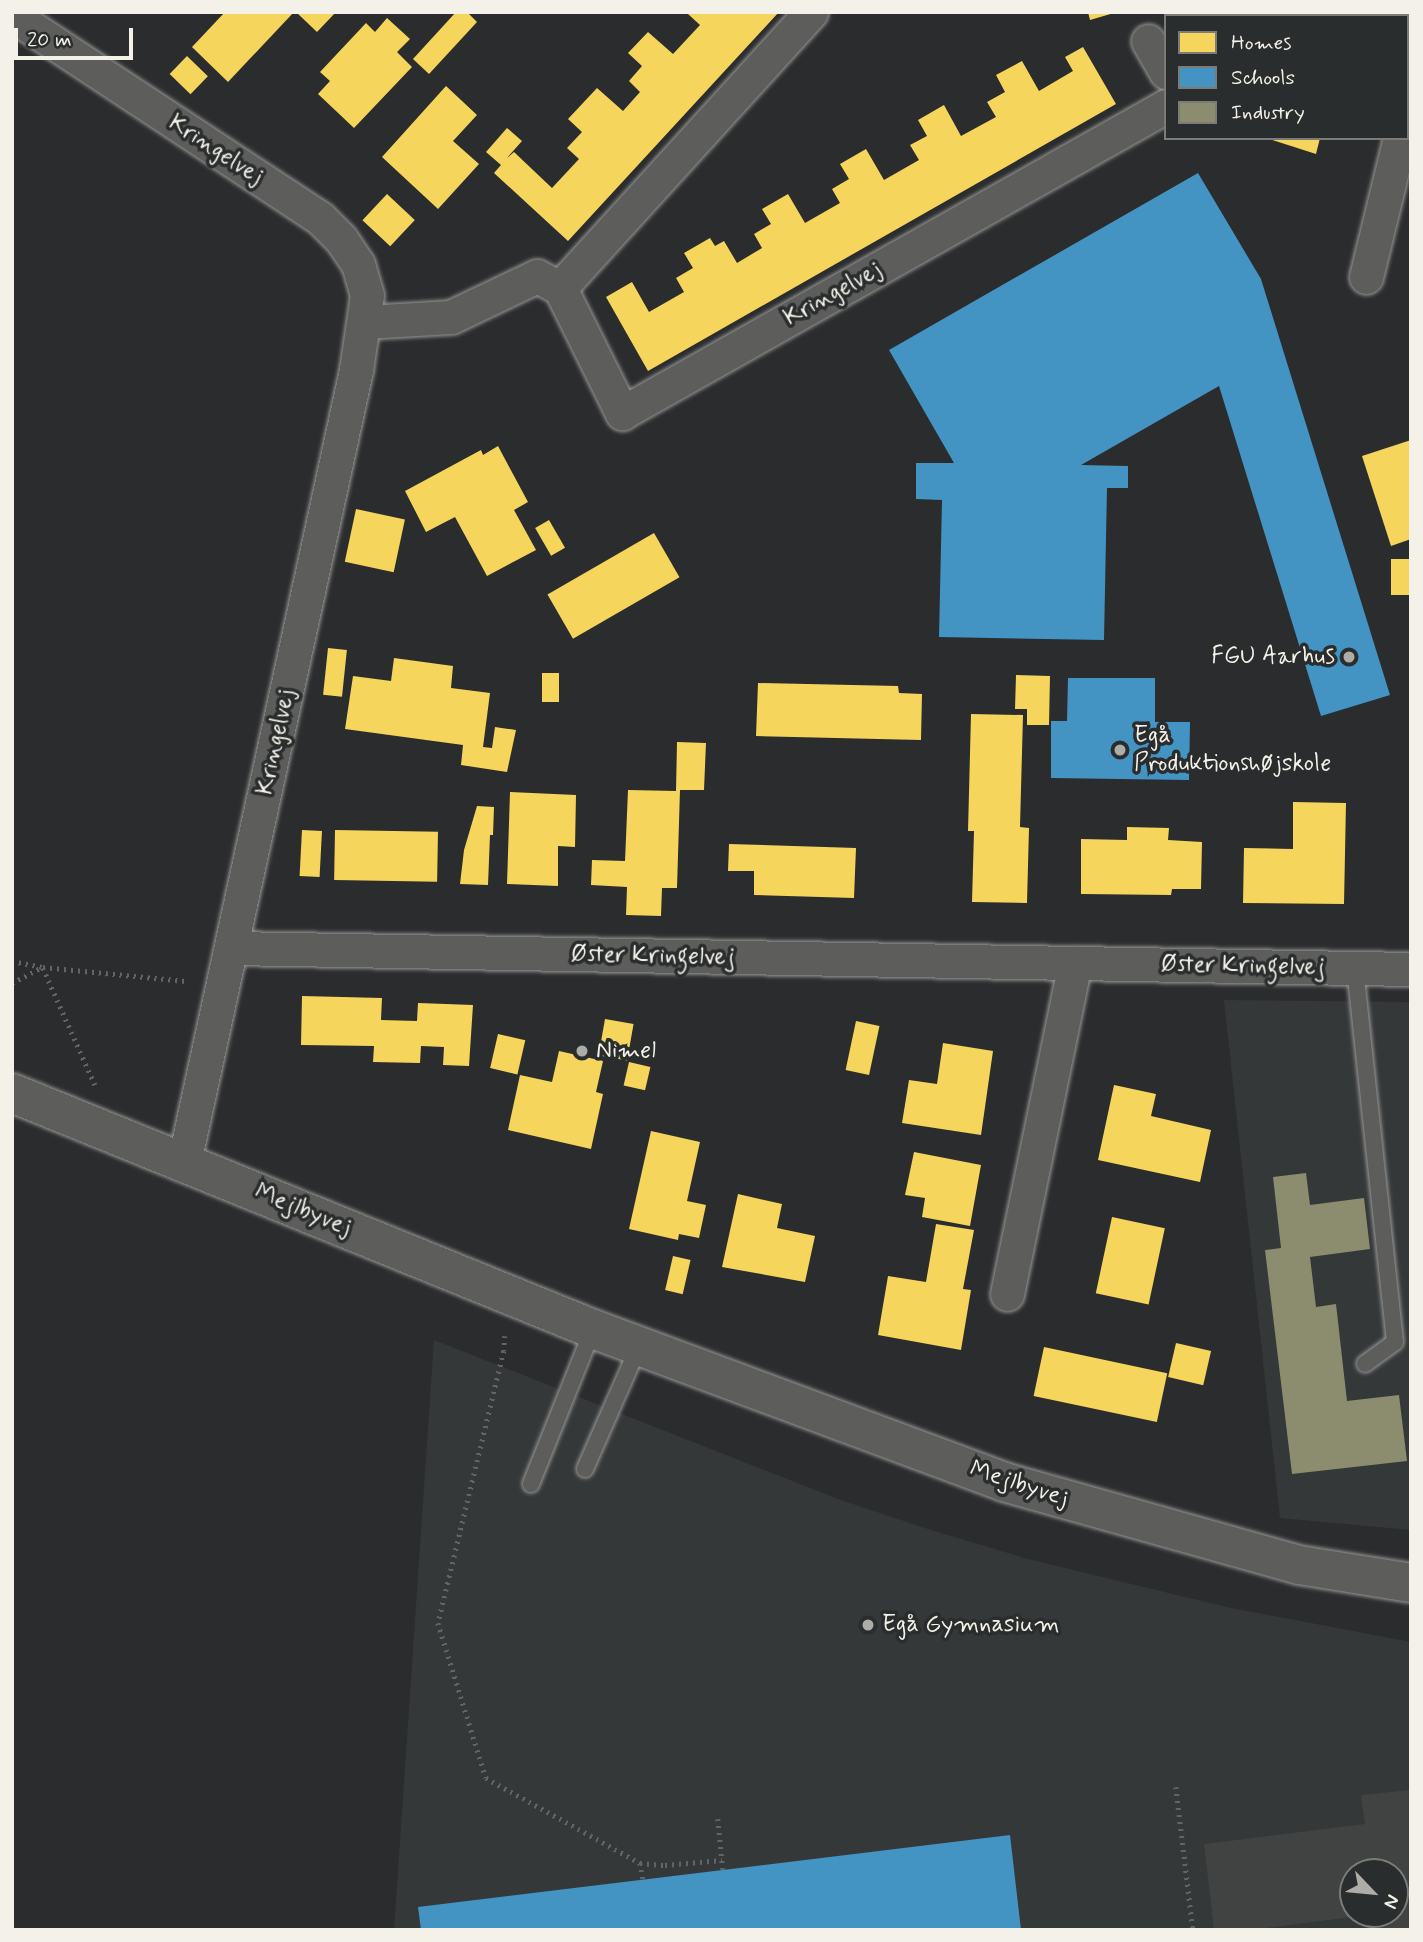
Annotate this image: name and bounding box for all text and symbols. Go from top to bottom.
scale bar [18,14,136,58]
legend [1164,14,1409,140]
text: 20 m [27,26,72,54]
text: Homes [1231,29,1291,57]
text: Schools [1231,64,1295,92]
text: Industry [1231,99,1305,127]
street label: Kringelvej [163,109,269,191]
street label: Kringelvej [779,255,887,333]
place label: FGU Aarhus [1211,643,1335,671]
marker: FGU Aarhus [1341,649,1357,665]
street label: Kringelvej [251,686,301,798]
place label: Egå Produktionshøjskole [1134,722,1331,778]
marker: Egå Produktionshøjskole [1112,742,1128,758]
street label: Øster Kringelvej [568,940,738,972]
street label: Øster Kringelvej [1158,950,1328,982]
place label: Nimel [596,1037,656,1065]
marker: Nimel [574,1043,590,1059]
street label: Mejlbyvej [250,1178,356,1242]
street label: Mejlbyvej [966,1455,1072,1513]
place label: Egå Gymnasium [882,1611,1060,1639]
marker: Egå Gymnasium [860,1617,876,1633]
north arrow [1339,1858,1409,1928]
text: N [1378,1890,1406,1913]

